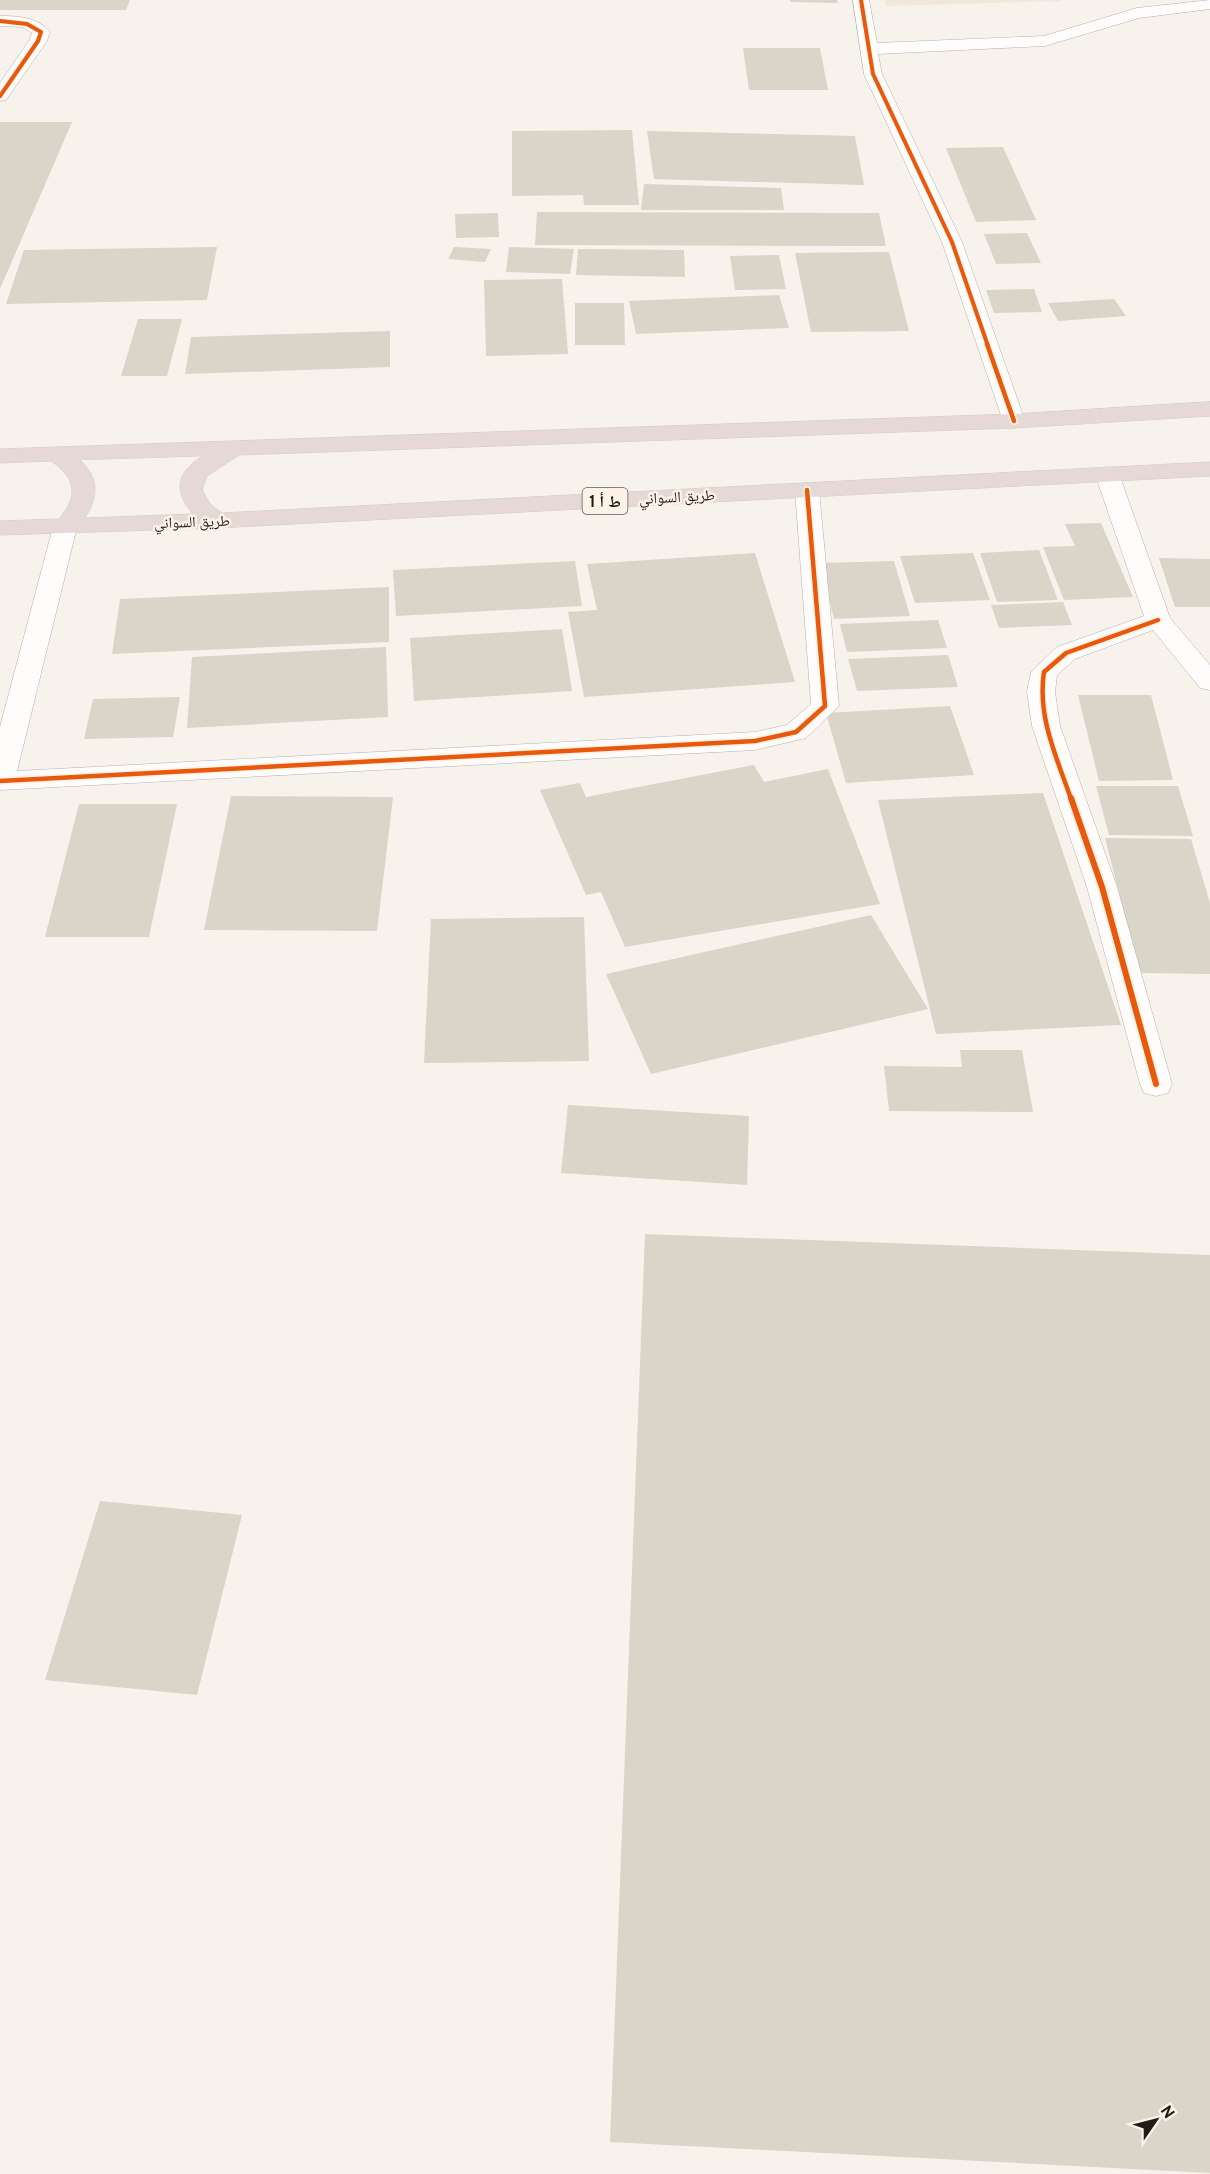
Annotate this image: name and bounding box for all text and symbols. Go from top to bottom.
street label: طريق السواني [639,487,716,511]
road number: ط أ 1 [582,488,628,514]
street label: طريق السواني [154,513,230,535]
north arrow [1126,2090,1186,2150]
text: N [1155,2102,1178,2123]

